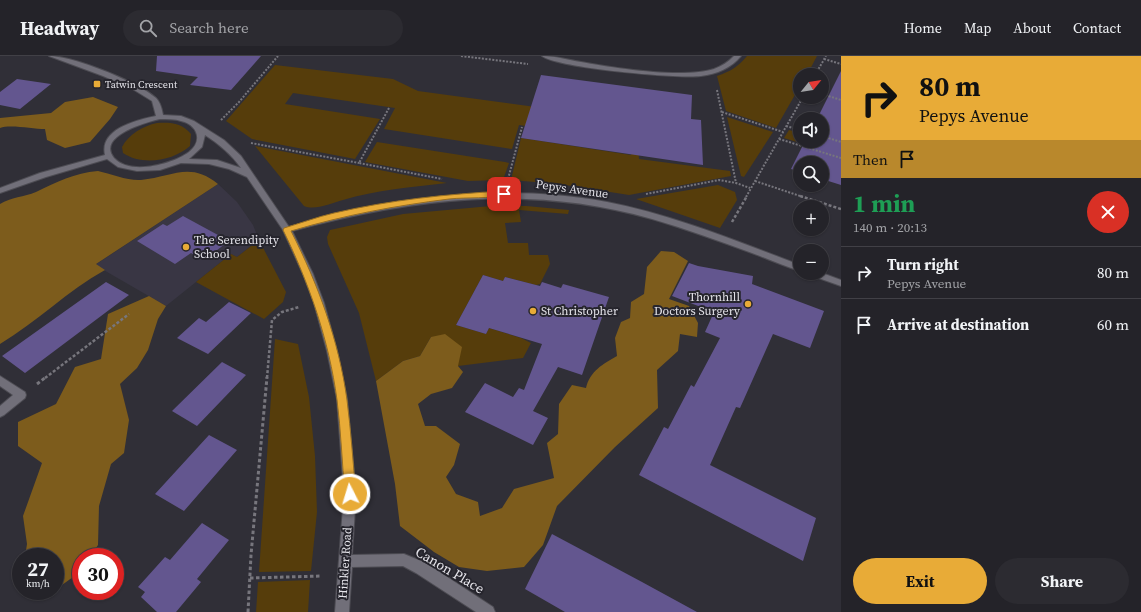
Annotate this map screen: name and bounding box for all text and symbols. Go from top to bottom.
search box [123,10,403,46]
text: Headway [20,15,99,41]
icon: search [137,17,159,39]
text: Search here [169,17,249,38]
text: Home [904,18,942,38]
text: Map [964,18,991,38]
text: About [1013,18,1051,38]
text: Contact [1073,18,1121,38]
text: 80 m [919,67,981,105]
north arrow [793,68,829,104]
map controls [793,68,829,280]
icon: right [853,72,905,124]
place label: Tatwin Crescent [105,78,178,91]
marker: Tatwin Crescent [92,79,102,89]
text: Pepys Avenue [919,103,1029,128]
button: sound [793,112,829,148]
icon: arrive [896,148,918,170]
text: Then [853,149,888,170]
button: search [793,156,829,192]
street label: Pepys Avenue [535,176,609,202]
pin [487,177,521,211]
icon: arrive [493,183,515,205]
text: 1 min [853,187,915,220]
button: close [1087,191,1129,233]
button: + [793,200,829,236]
text: 140 m · 20:13 [853,219,927,236]
place label: The Serendipity School [194,232,280,262]
marker: The Serendipity School [181,242,191,252]
button: − [793,244,829,280]
text: Turn right [887,254,959,275]
icon: right [853,262,875,284]
text: 80 m [1097,262,1129,283]
text: Pepys Avenue [887,275,966,292]
place label: Thornhill Doctors Surgery [654,289,741,319]
marker: Thornhill Doctors Surgery [743,299,753,309]
place label: St Christopher [541,303,618,319]
marker: St Christopher [528,306,538,316]
icon: arrive [853,314,875,336]
text: Arrive at destination [887,314,1029,335]
text: 60 m [1097,314,1129,335]
position arrow [329,473,371,515]
street label: Hinkler Road [335,527,355,599]
street label: Canon Place [412,542,488,598]
speed limit sign: 30 [72,548,124,600]
text: 27 [27,555,49,583]
button: Exit [853,558,987,604]
button: Share [995,558,1129,604]
text: km/h [26,577,50,590]

